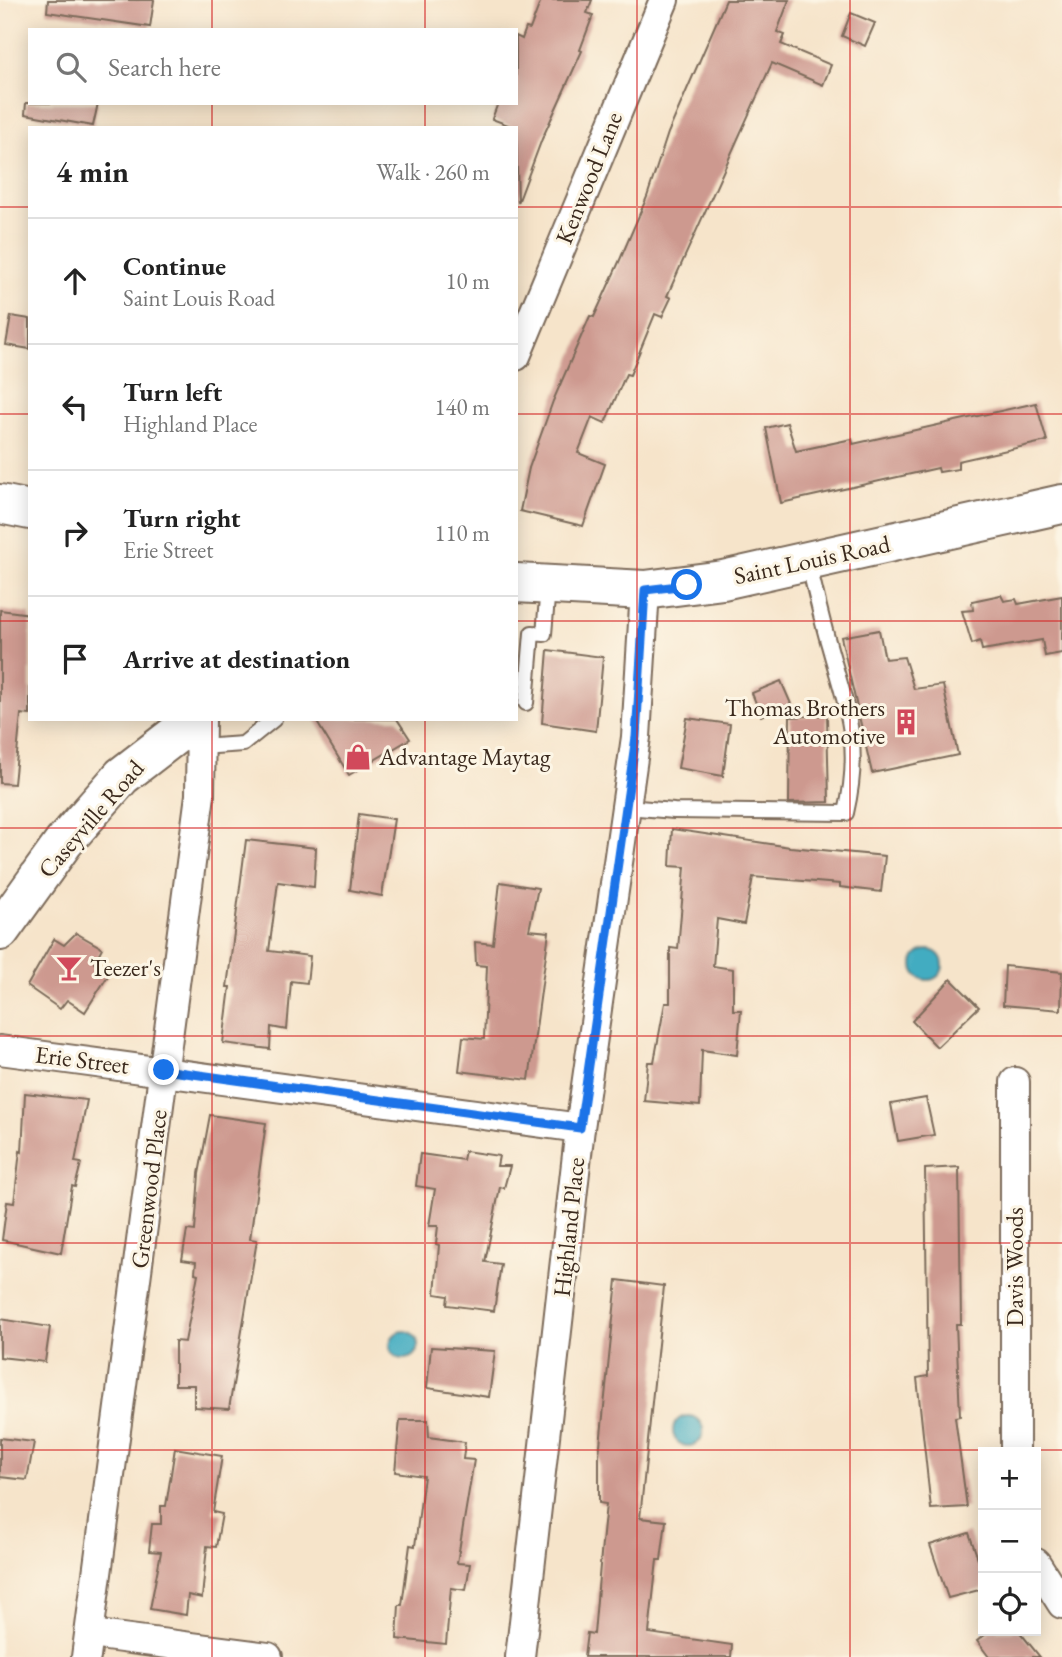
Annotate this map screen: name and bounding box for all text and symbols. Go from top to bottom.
search box [28,28,518,105]
icon: search [52,48,90,86]
text: Search here [108,50,221,84]
street label: Kenwood Lane [548,107,629,249]
text: 4 min [56,152,129,191]
text: Walk · 260 m [376,157,490,187]
text: Continue [123,249,226,283]
icon: ahead [56,262,94,300]
text: 10 m [445,266,490,296]
text: Saint Louis Road [123,283,275,313]
text: Turn left [123,375,222,409]
icon: left [56,388,94,426]
text: 140 m [434,392,490,422]
text: Highland Place [123,409,257,439]
text: Turn right [123,501,241,535]
icon: right [56,514,94,552]
text: 110 m [434,518,490,548]
street label: Saint Louis Road [731,528,894,591]
text: Erie Street [123,535,213,565]
route start [671,569,702,600]
icon: arrive [56,640,94,678]
text: Arrive at destination [123,642,350,676]
place label: Thomas Brothers Automotive [725,692,885,751]
building icon: Thomas Brothers Automotive [891,707,921,737]
place label: Advantage Maytag [378,741,551,772]
shop icon: Advantage Maytag [343,742,373,772]
street label: Caseyville Road [31,753,151,884]
place label: Teezer's [90,952,161,983]
bar icon: Teezer's [54,953,84,983]
street label: Erie Street [33,1038,131,1081]
route end [148,1054,179,1085]
street label: Greenwood Place [123,1108,174,1270]
street label: Highland Place [546,1156,591,1298]
street label: Davis Woods [999,1207,1030,1327]
map controls [978,1447,1041,1636]
button: + [978,1447,1041,1510]
button: − [978,1510,1041,1573]
button: locate [978,1573,1041,1636]

